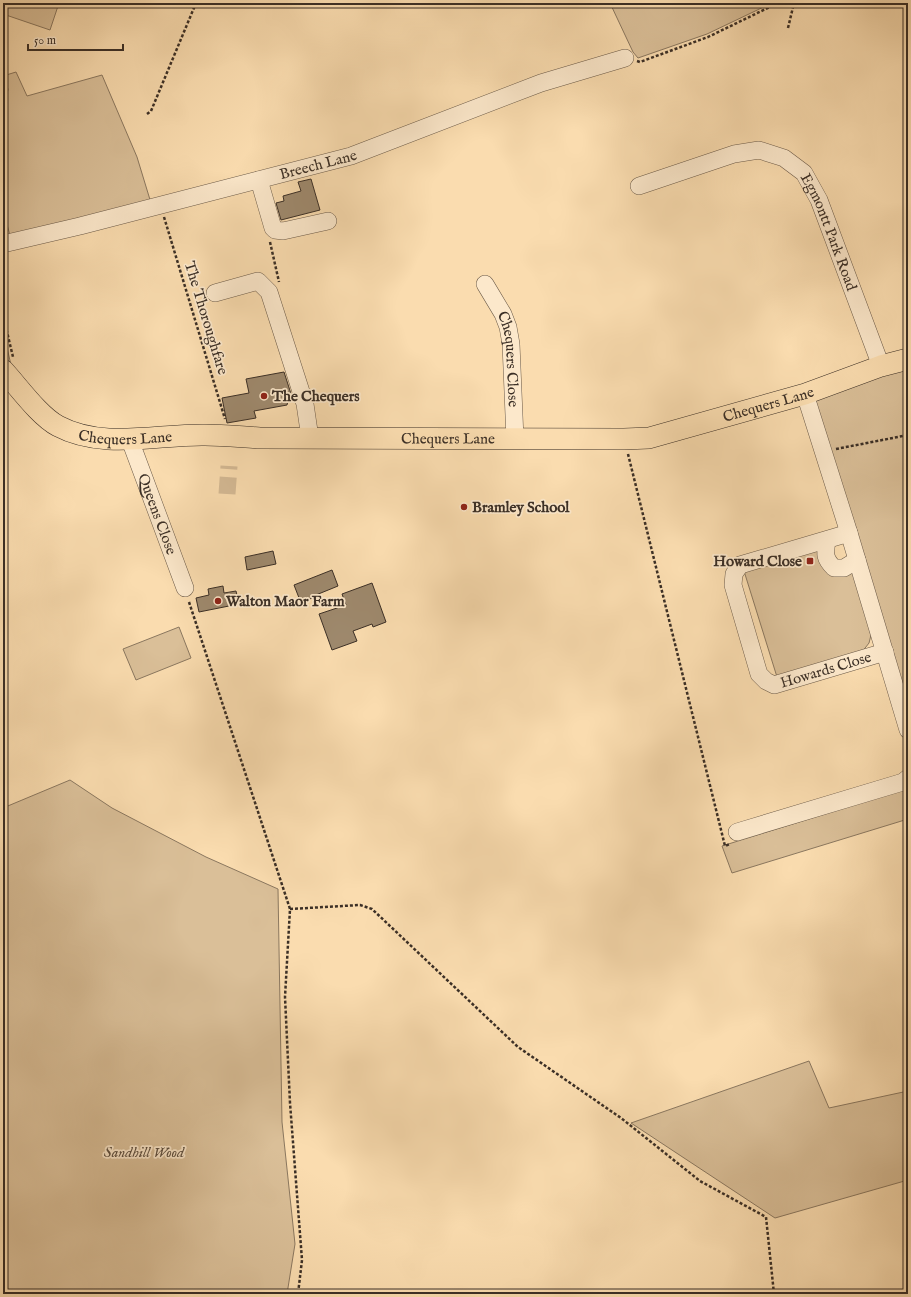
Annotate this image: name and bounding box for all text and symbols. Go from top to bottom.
scale bar [28,26,123,52]
text: 50 m [34,33,56,48]
street label: Breech Lane [277,145,360,184]
street label: Egmontt Park Road [796,170,862,294]
street label: The Thoroughfare [180,259,232,377]
street label: Chequers Close [493,308,523,408]
street label: Chequers Lane [721,382,817,426]
place label: The Chequers [271,387,360,406]
marker: The Chequers [259,391,269,401]
street label: Chequers Lane [76,425,173,449]
street label: Chequers Lane [401,429,495,448]
street label: Queens Close [134,471,181,558]
place label: Bramley School [472,498,570,517]
marker: Bramley School [459,502,469,512]
place label: Howard Close [713,552,802,571]
marker: Howard Close [805,556,815,566]
place label: Walton Maor Farm [225,592,345,611]
marker: Walton Maor Farm [213,596,223,606]
street label: Howards Close [778,647,874,692]
park label: Sandhill Wood [104,1143,185,1162]

